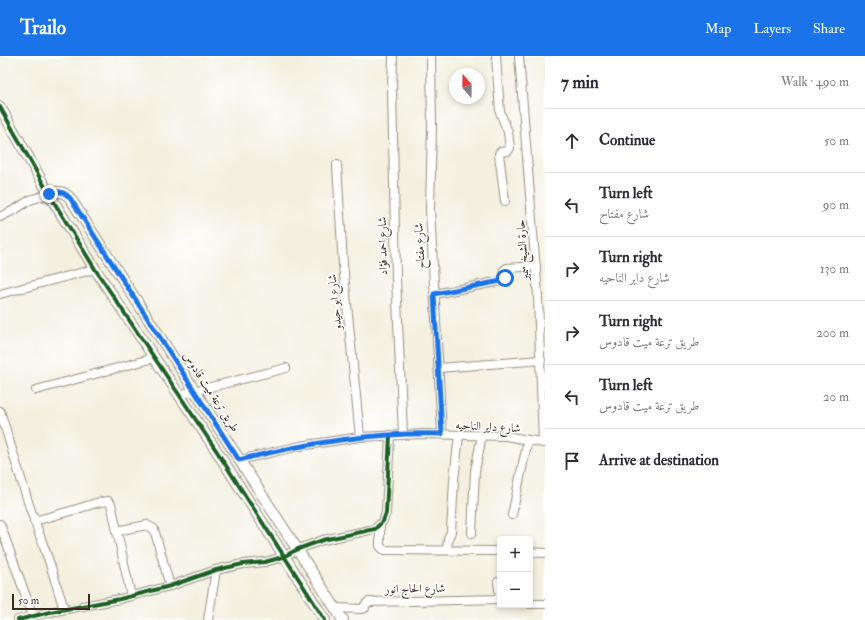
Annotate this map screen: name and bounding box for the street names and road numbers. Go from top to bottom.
street label: شارع احمد فؤاد [375,216,394,275]
street label: حارة الشيخ سمير [513,219,536,283]
street label: شارع مفتاح [411,222,432,269]
street label: شارع ابو حيدو [325,273,349,333]
street label: طريق ترعة ميت قادوس [179,349,243,435]
street label: شارع داير الناحيه [455,418,521,439]
street label: شارع الحاج انور [384,581,446,600]

